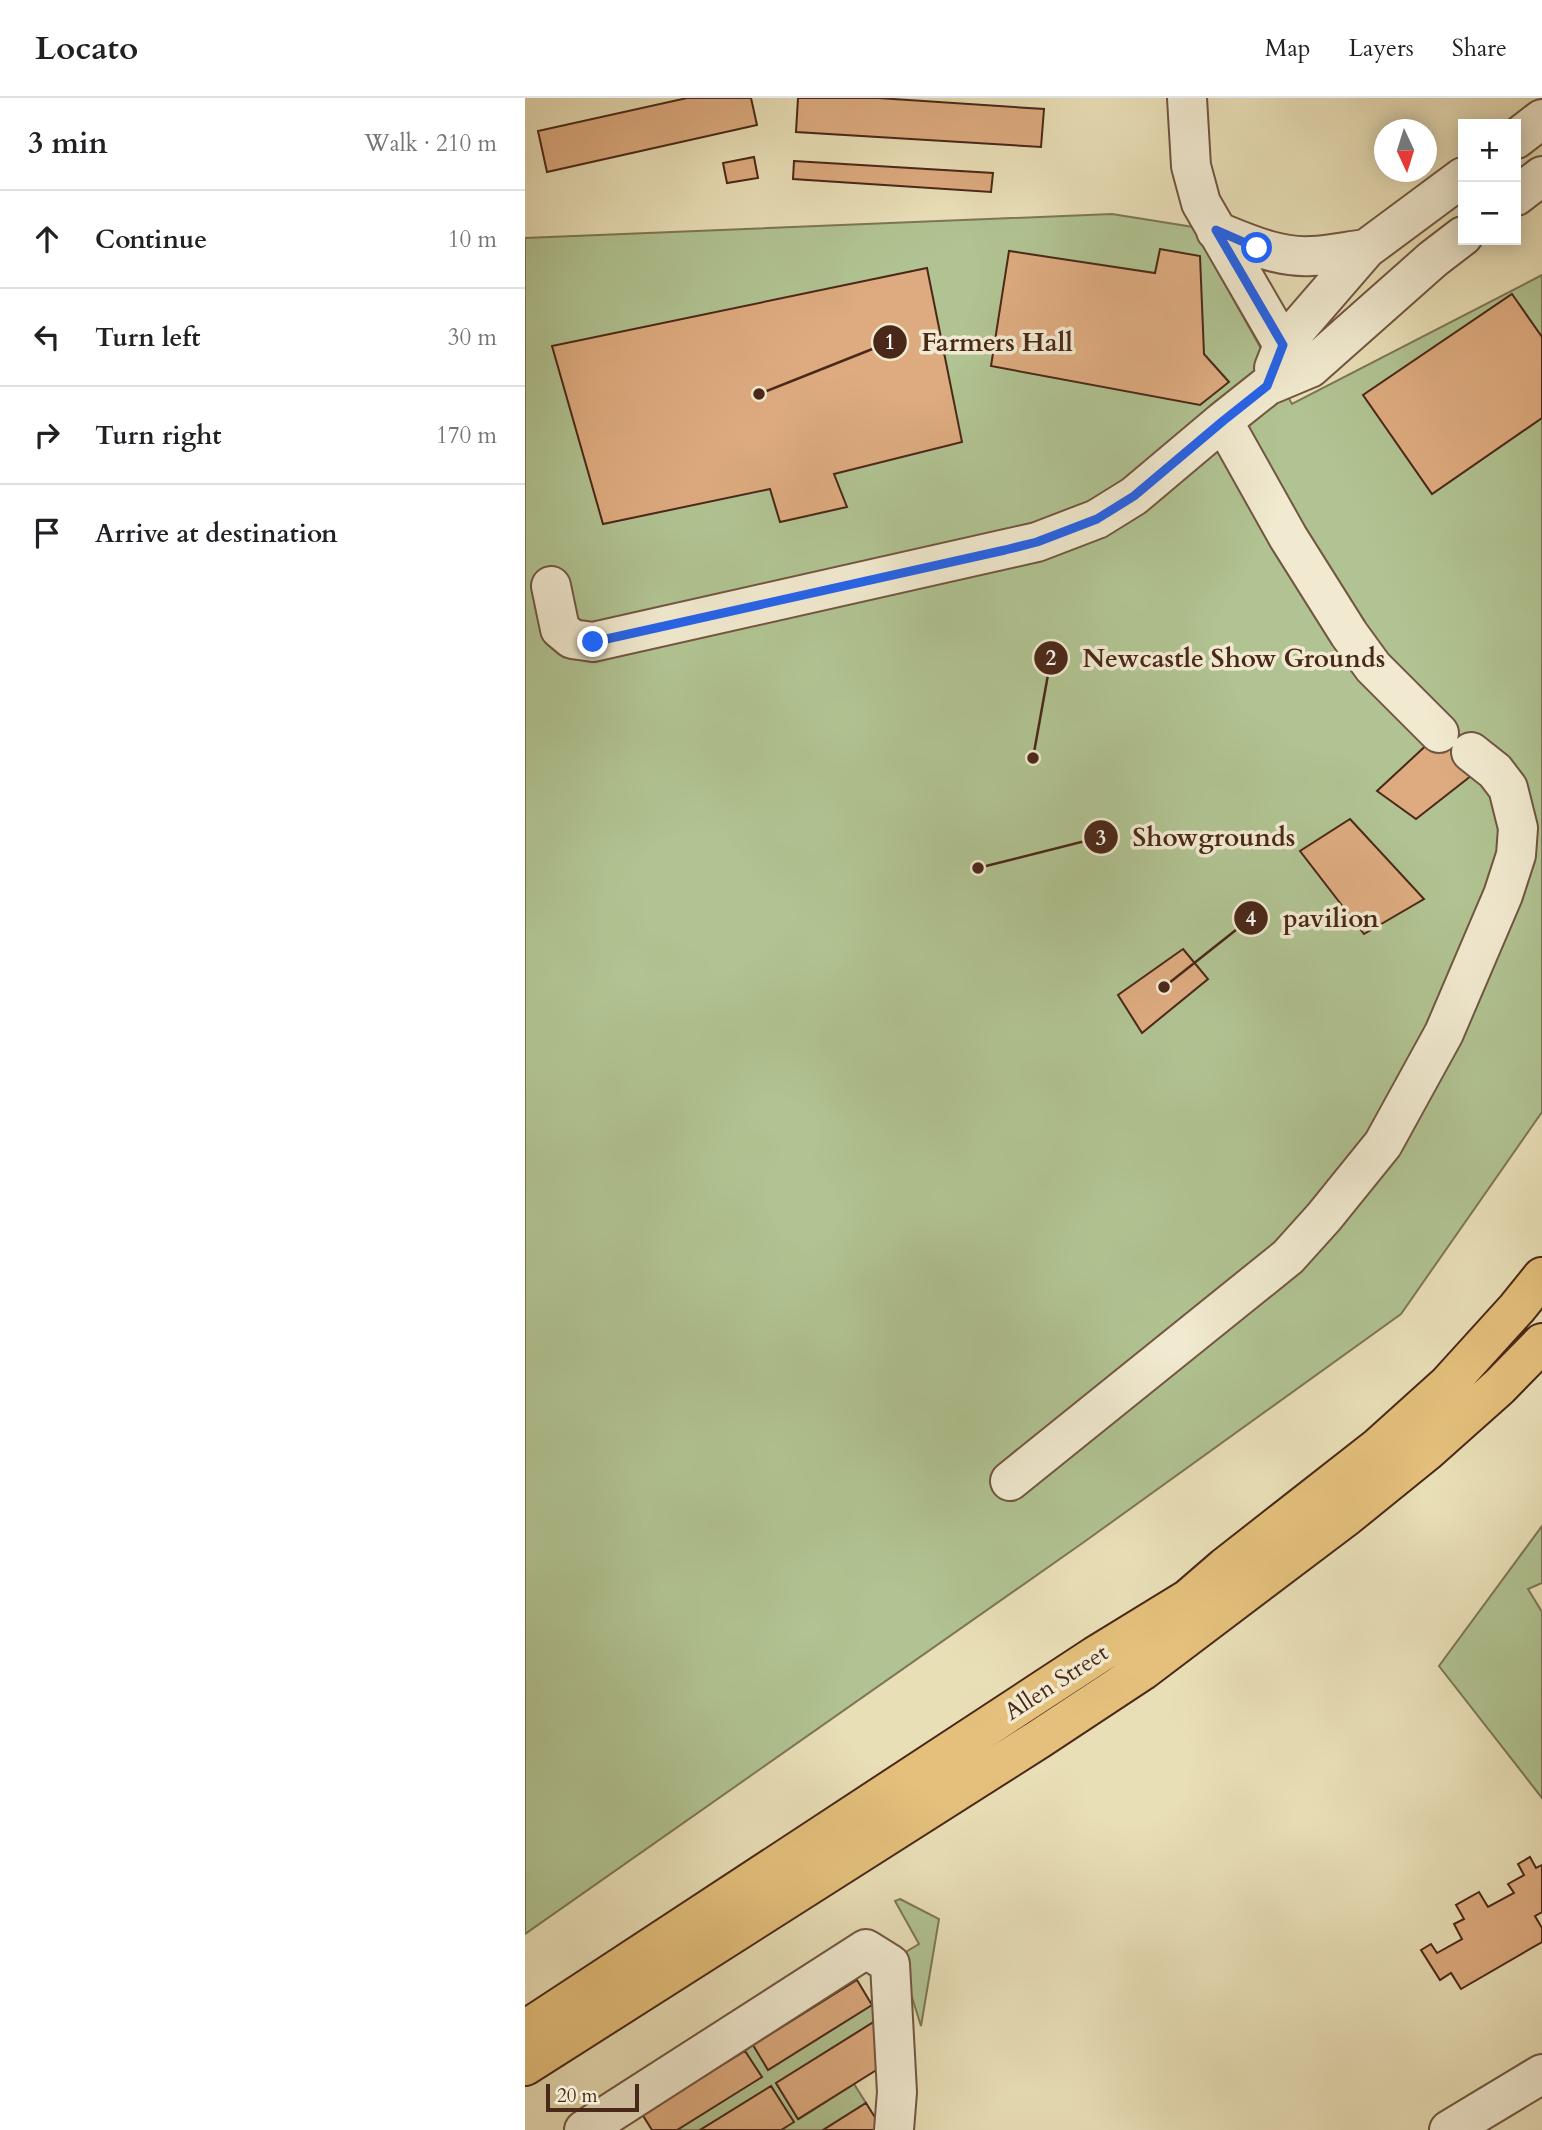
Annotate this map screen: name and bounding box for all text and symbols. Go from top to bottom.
text: Locato [35,26,138,71]
text: Map [1265,32,1311,65]
text: Layers [1349,32,1414,65]
text: Share [1452,32,1507,65]
north arrow [1374,119,1437,182]
map controls [1458,119,1521,245]
button: + [1458,119,1521,182]
text: 3 min [28,123,108,164]
text: Walk · 210 m [364,128,497,159]
button: − [1458,182,1521,245]
icon: ahead [28,220,66,258]
text: Continue [95,222,207,257]
text: 10 m [448,224,497,255]
route start [1241,232,1272,263]
icon: left [28,318,66,356]
callout: Farmers Hall [872,318,1087,365]
text: Turn left [95,320,200,355]
text: 30 m [448,322,497,353]
text: Farmers Hall [921,325,1073,360]
text: 1 [885,328,895,357]
icon: right [28,416,66,454]
text: Turn right [95,418,222,453]
text: 170 m [436,420,497,451]
icon: arrive [28,514,66,552]
text: Arrive at destination [95,516,338,551]
route end [577,626,608,657]
callout: Newcastle Show Grounds [1033,634,1399,681]
text: Newcastle Show Grounds [1083,641,1385,676]
text: 2 [1046,644,1057,673]
callout: Showgrounds [1084,814,1310,861]
text: Showgrounds [1133,820,1295,855]
text: 3 [1096,824,1106,853]
callout: pavilion [1234,895,1393,942]
text: pavilion [1283,901,1379,936]
text: 4 [1246,905,1257,934]
street label: Allen Street [998,1636,1115,1728]
scale bar [546,2081,639,2113]
text: 20 m [557,2083,598,2109]

